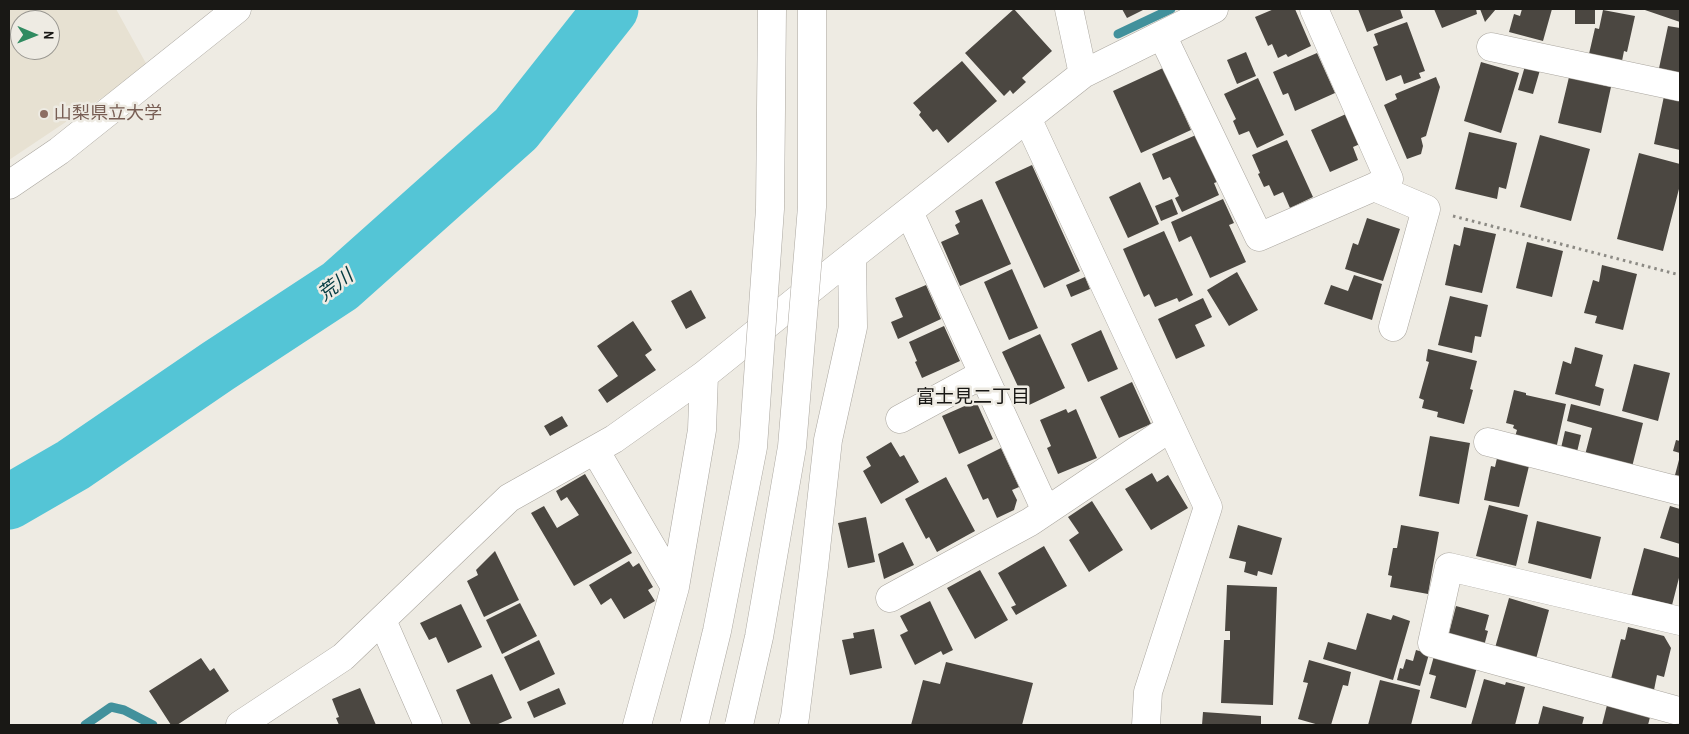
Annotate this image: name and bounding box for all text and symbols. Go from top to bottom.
north arrow [10,10,60,60]
text: N [40,31,58,40]
place label: 山梨県立大学 [54,103,162,125]
marker: 山梨県立大学 [38,108,50,120]
water label: 荒川 [314,265,358,307]
district label: 富士見二丁目 [916,387,1030,409]

